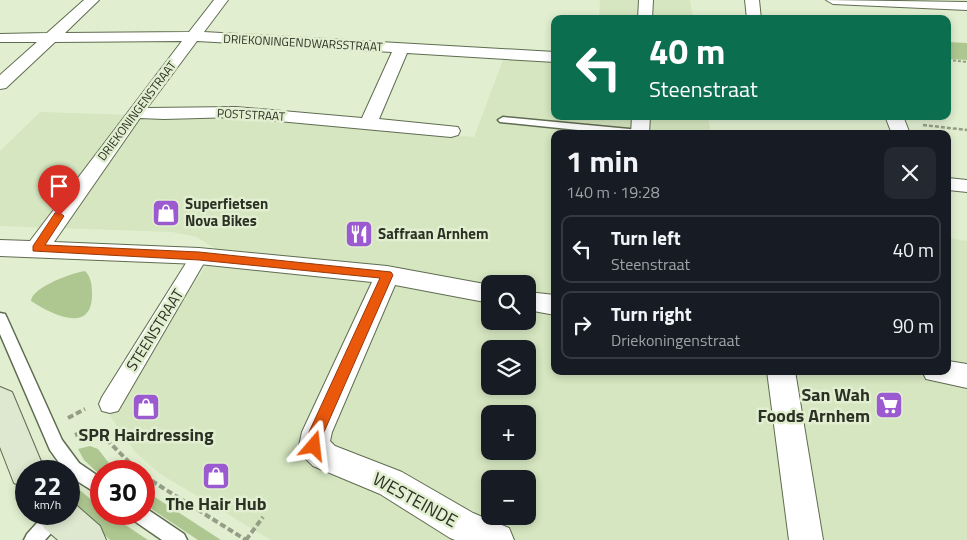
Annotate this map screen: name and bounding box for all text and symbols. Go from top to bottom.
text: 40 m [649,24,725,78]
street label: DRIEKONINGENDWARSSTRAAT [223,29,384,56]
icon: left [566,35,631,100]
street label: DRIEKONINGENSTRAAT [93,56,181,165]
text: Steenstraat [649,72,758,106]
street label: POSTSTRAAT [217,103,286,126]
text: 1 min [566,138,639,184]
button: close [884,147,936,199]
pin [38,165,80,216]
icon: arrive [45,172,73,200]
text: 140 m · 19:28 [566,180,660,204]
place label: Superfietsen Nova Bikes [185,192,268,232]
shop icon: Superfietsen Nova Bikes [151,198,181,228]
restaurant icon: Saffraan Arnhem [344,219,374,249]
place label: Saffraan Arnhem [378,222,488,245]
text: Turn left [611,223,681,252]
icon: left [568,235,596,263]
text: 40 m [893,235,934,264]
text: Steenstraat [611,252,690,276]
map controls [481,275,536,525]
button: search [481,275,536,330]
street label: STEENSTRAAT [120,284,189,375]
text: Turn right [611,299,692,328]
icon: right [568,311,596,339]
text: 90 m [893,311,934,340]
text: Driekoningenstraat [611,328,740,352]
button: layers [481,340,536,395]
place label: San Wah Foods Arnhem [758,381,870,429]
supermarket icon: San Wah Foods Arnhem [874,390,904,420]
shop icon: SPR Hairdressing [131,392,161,422]
button: + [481,405,536,460]
position arrow [287,419,339,471]
place label: SPR Hairdressing [78,421,214,448]
speed limit sign: 30 [90,460,155,525]
shop icon: The Hair Hub [201,461,231,491]
street label: WESTEINDE [368,465,463,534]
text: 22 [33,467,62,505]
button: − [481,470,536,525]
place label: The Hair Hub [165,490,267,517]
text: km/h [34,495,61,514]

